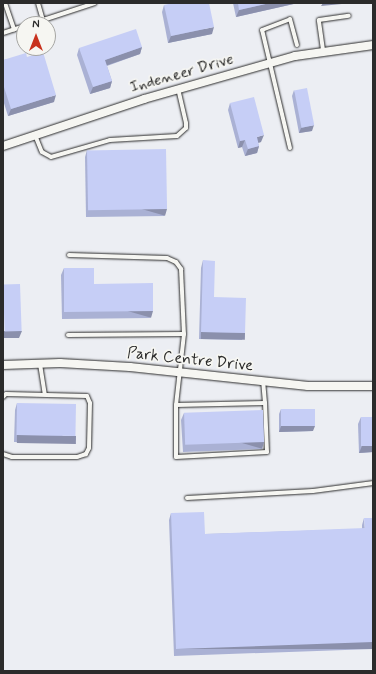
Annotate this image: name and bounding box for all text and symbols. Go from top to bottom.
north arrow [16,16,56,56]
text: N [32,18,40,32]
street label: Indeneer Drive [129,50,235,98]
street label: Park Centre Drive [127,344,253,376]

